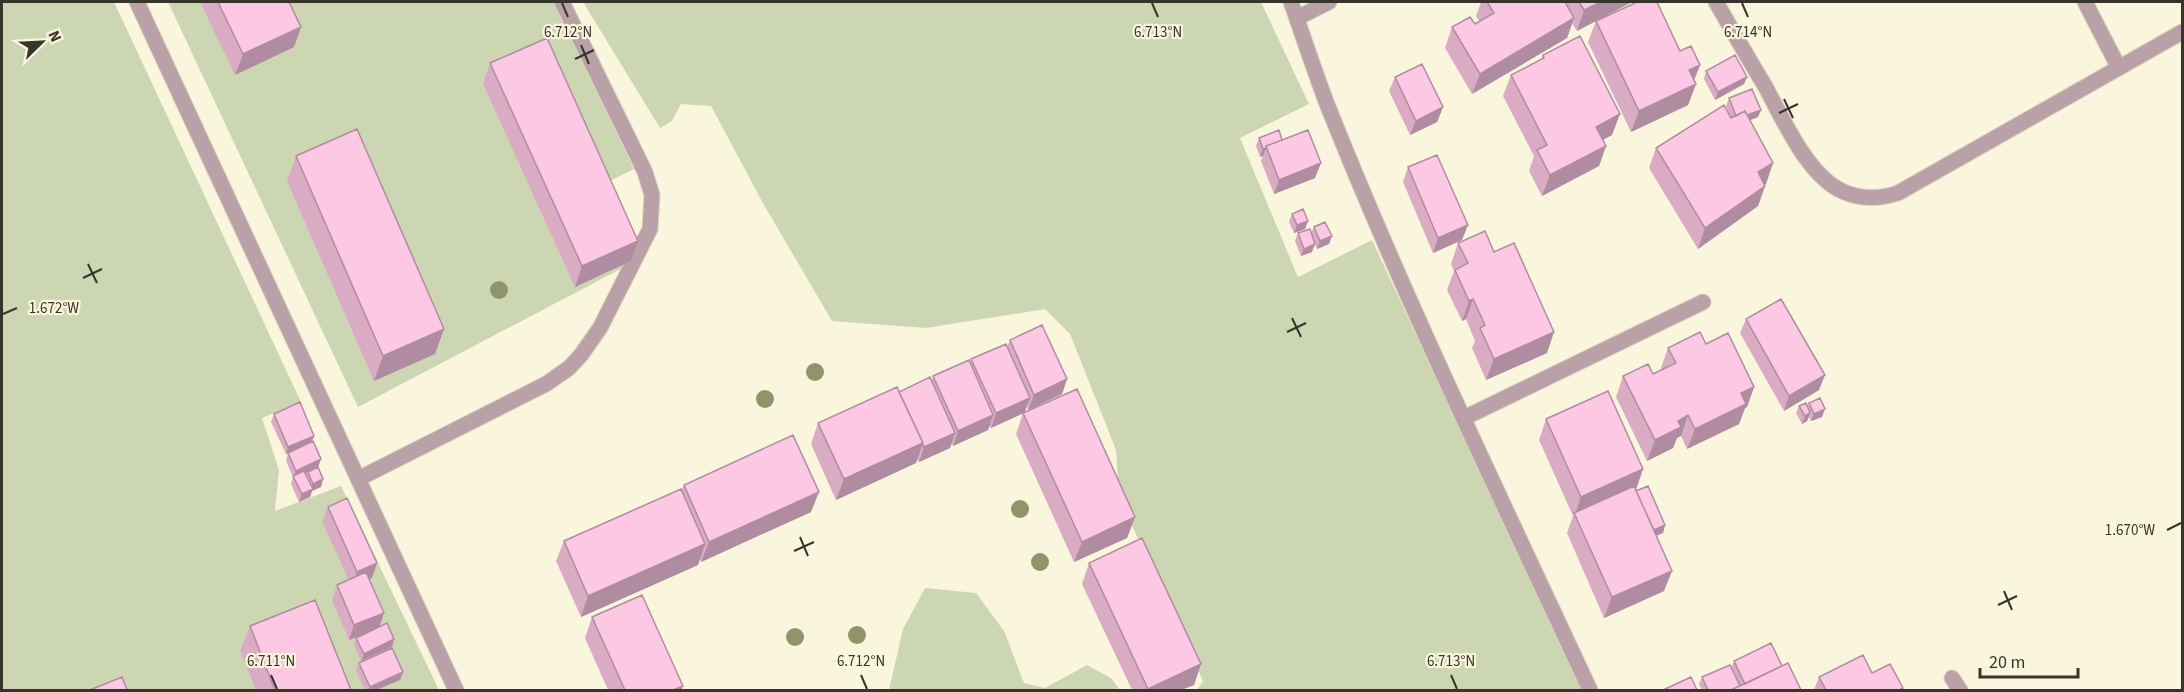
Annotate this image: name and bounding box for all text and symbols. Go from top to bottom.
north arrow [12,12,72,72]
text: 6.712°N [544,22,592,43]
text: 6.713°N [1134,22,1182,43]
text: 6.714°N [1724,22,1772,43]
text: N [43,27,67,46]
text: 1.672°W [29,298,79,319]
text: 1.670°W [2105,520,2155,541]
scale bar [1980,641,2078,679]
text: 20 m [1989,650,2025,675]
text: 6.711°N [247,651,295,672]
text: 6.712°N [837,651,885,672]
text: 6.713°N [1427,651,1475,672]

